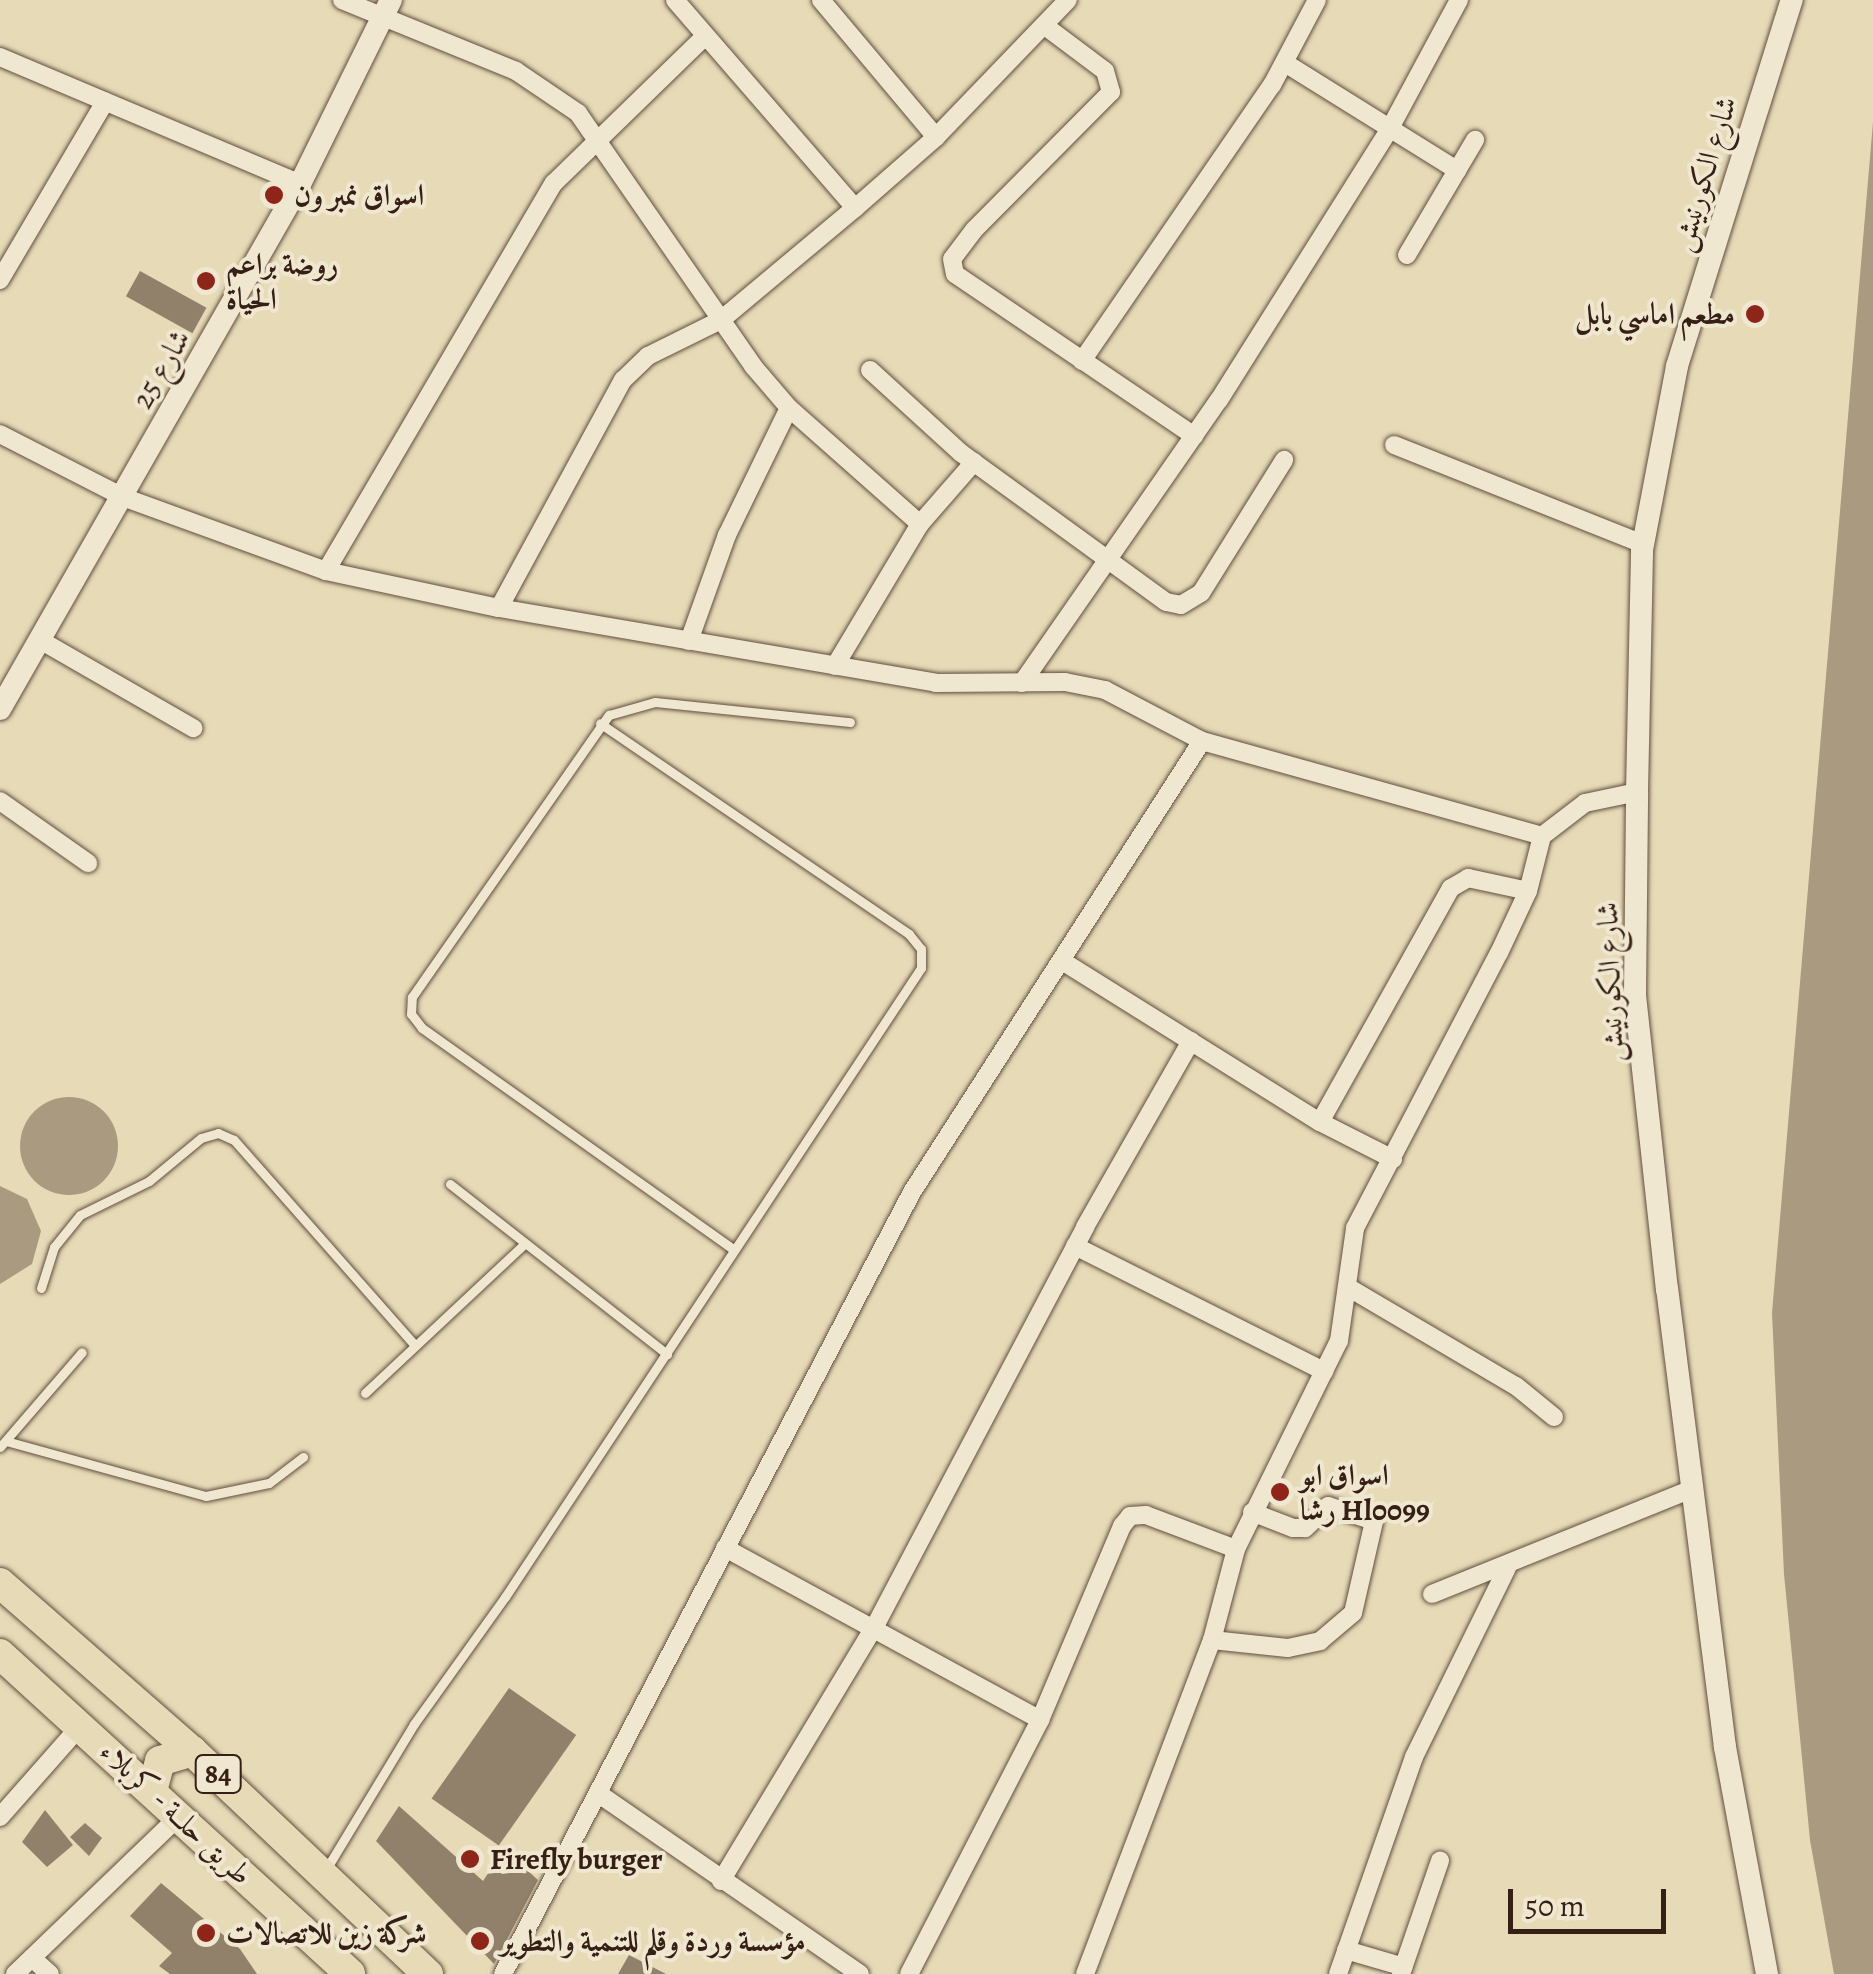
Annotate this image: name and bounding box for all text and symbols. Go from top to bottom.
street label: شارع الكورنيش [1663,92,1745,256]
place label: اسواق نمبر ون [294,177,424,213]
marker: اسواق نمبر ون [263,184,285,206]
place label: روضة براعم الحياة [226,246,338,316]
marker: روضة براعم الحياة [195,270,217,292]
place label: مطعم اماسي بابل [1575,296,1735,332]
marker: مطعم اماسي بابل [1744,303,1766,325]
street label: شارع 25 [124,323,198,415]
street label: شارع الكورنيش [1589,901,1631,1063]
place label: اسواق ابو رشا Hl0099 [1300,1457,1430,1528]
marker: اسواق ابو رشا Hl0099 [1269,1481,1291,1503]
street label: طريق حلــة - كربلاء [92,1733,260,1893]
road number: 84 [193,1751,243,1797]
place label: Firefly burger [490,1841,663,1877]
marker: Firefly burger [459,1848,481,1870]
scale bar [1513,1869,1670,1931]
text: 50 m [1525,1886,1585,1926]
place label: شركة زين للاتصالات [226,1915,427,1951]
marker: شركة زين للاتصالات [195,1922,217,1944]
place label: مؤسسة وردة وقلم للتنمية والتطوير [500,1923,806,1959]
marker: مؤسسة وردة وقلم للتنمية والتطوير [469,1930,491,1952]

